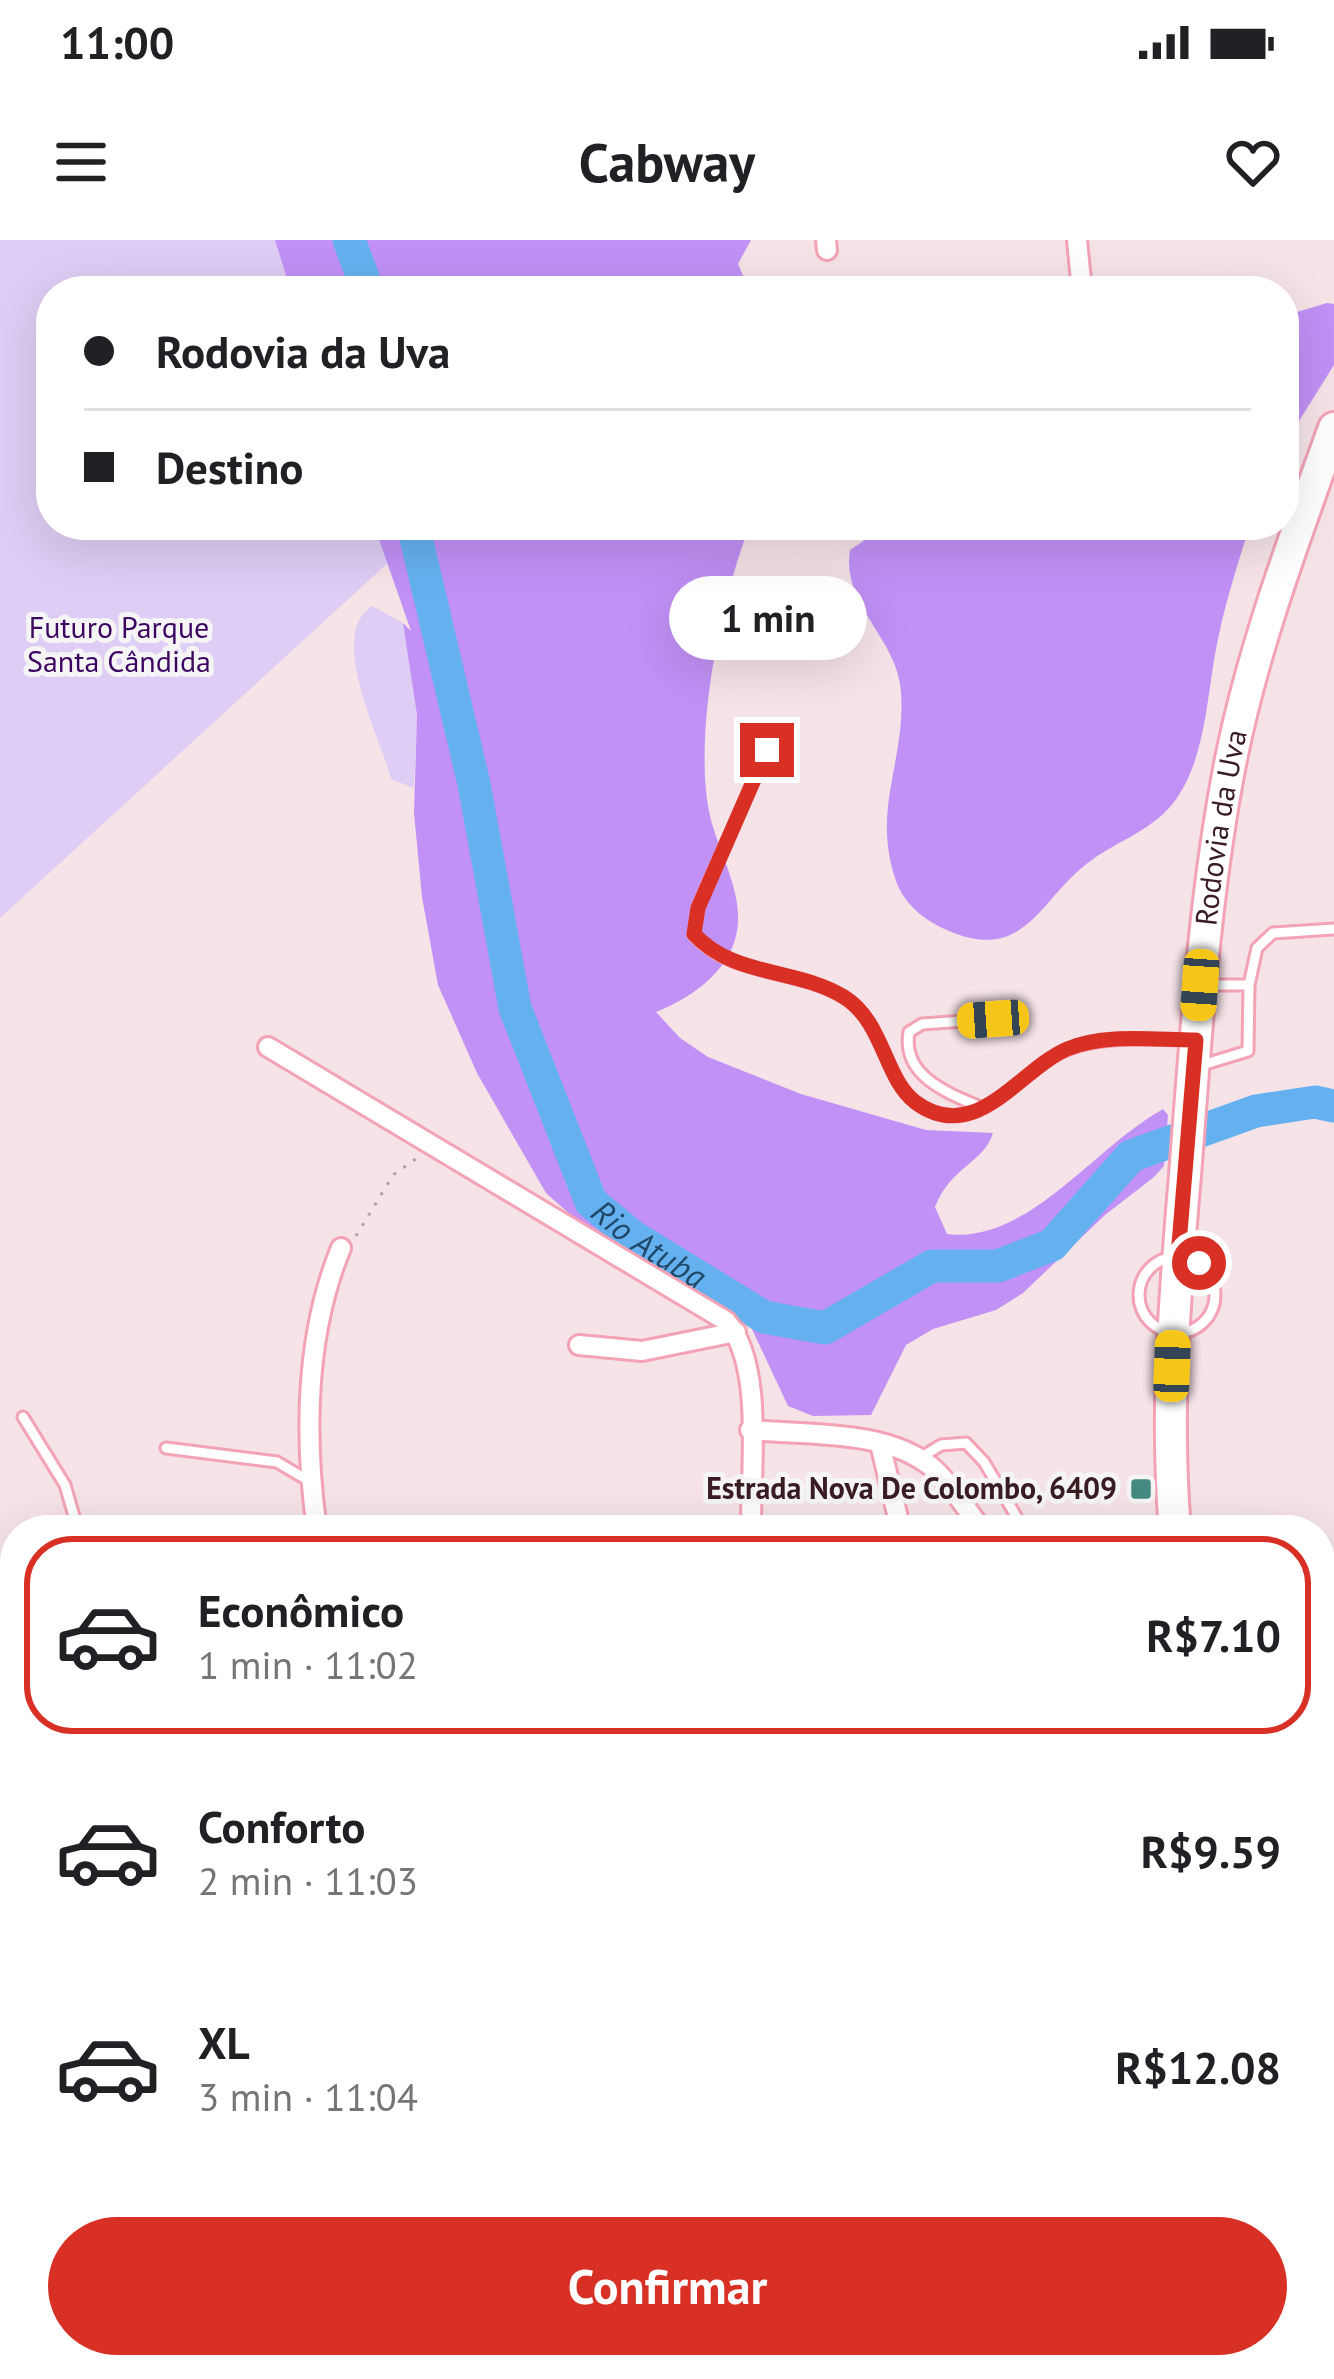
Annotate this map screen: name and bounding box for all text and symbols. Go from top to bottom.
text: 11:00 [60,13,174,71]
text: Cabway [579,127,755,197]
icon: menu [48,129,114,195]
icon: heart [1220,129,1286,195]
text: Rodovia da Uva [156,322,450,380]
text: Destino [156,438,303,496]
callout: 1 min [668,576,866,660]
text: 1 min [720,592,816,643]
park label: Futuro Parque Santa Cândida [27,607,211,680]
route end [740,723,794,777]
street label: Rodovia da Uva [1185,726,1255,927]
car [1180,948,1220,1022]
car [956,999,1030,1039]
water label: Rio Atuba [583,1190,715,1298]
route start [1172,1236,1226,1290]
car [1153,1329,1191,1403]
place label: Estrada Nova De Colombo, 6409 [706,1468,1117,1507]
marker: Estrada Nova De Colombo, 6409 [1128,1476,1154,1502]
icon: car [54,1581,162,1689]
text: Econômico [198,1581,404,1639]
text: R$7.10 [1146,1606,1281,1664]
text: 1 min · 11:02 [198,1639,418,1690]
icon: car [54,1797,162,1905]
text: Conforto [198,1797,365,1855]
text: R$9.59 [1141,1822,1281,1880]
text: 2 min · 11:03 [198,1855,418,1906]
icon: car [54,2013,162,2121]
text: XL [198,2013,250,2071]
text: R$12.08 [1115,2038,1281,2096]
text: 3 min · 11:04 [198,2071,418,2122]
button: Confirmar [48,2217,1287,2355]

